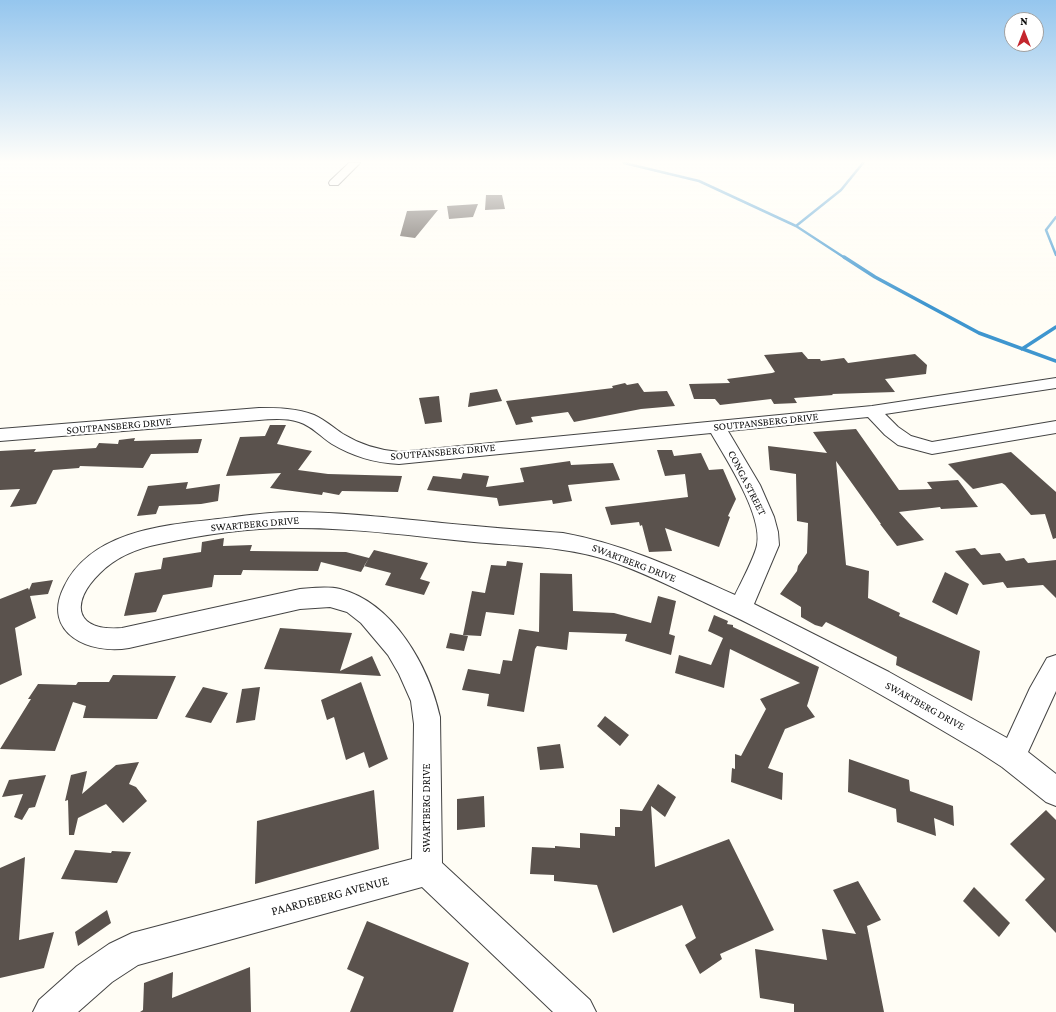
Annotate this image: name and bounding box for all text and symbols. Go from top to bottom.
north arrow [1004,12,1044,52]
text: N [1020,15,1028,27]
street label: SOUTPANSBERG DRIVE [713,410,819,434]
street label: SOUTPANSBERG DRIVE [66,415,172,437]
street label: SOUTPANSBERG DRIVE [390,441,496,463]
street label: CONGA STREET [725,448,769,518]
street label: SWARTBERG DRIVE [210,514,300,534]
street label: SWARTBERG DRIVE [590,541,678,585]
street label: SWARTBERG DRIVE [883,679,967,733]
street label: SWARTBERG DRIVE [420,764,434,852]
street label: PAARDEBERG AVENUE [269,873,391,919]

